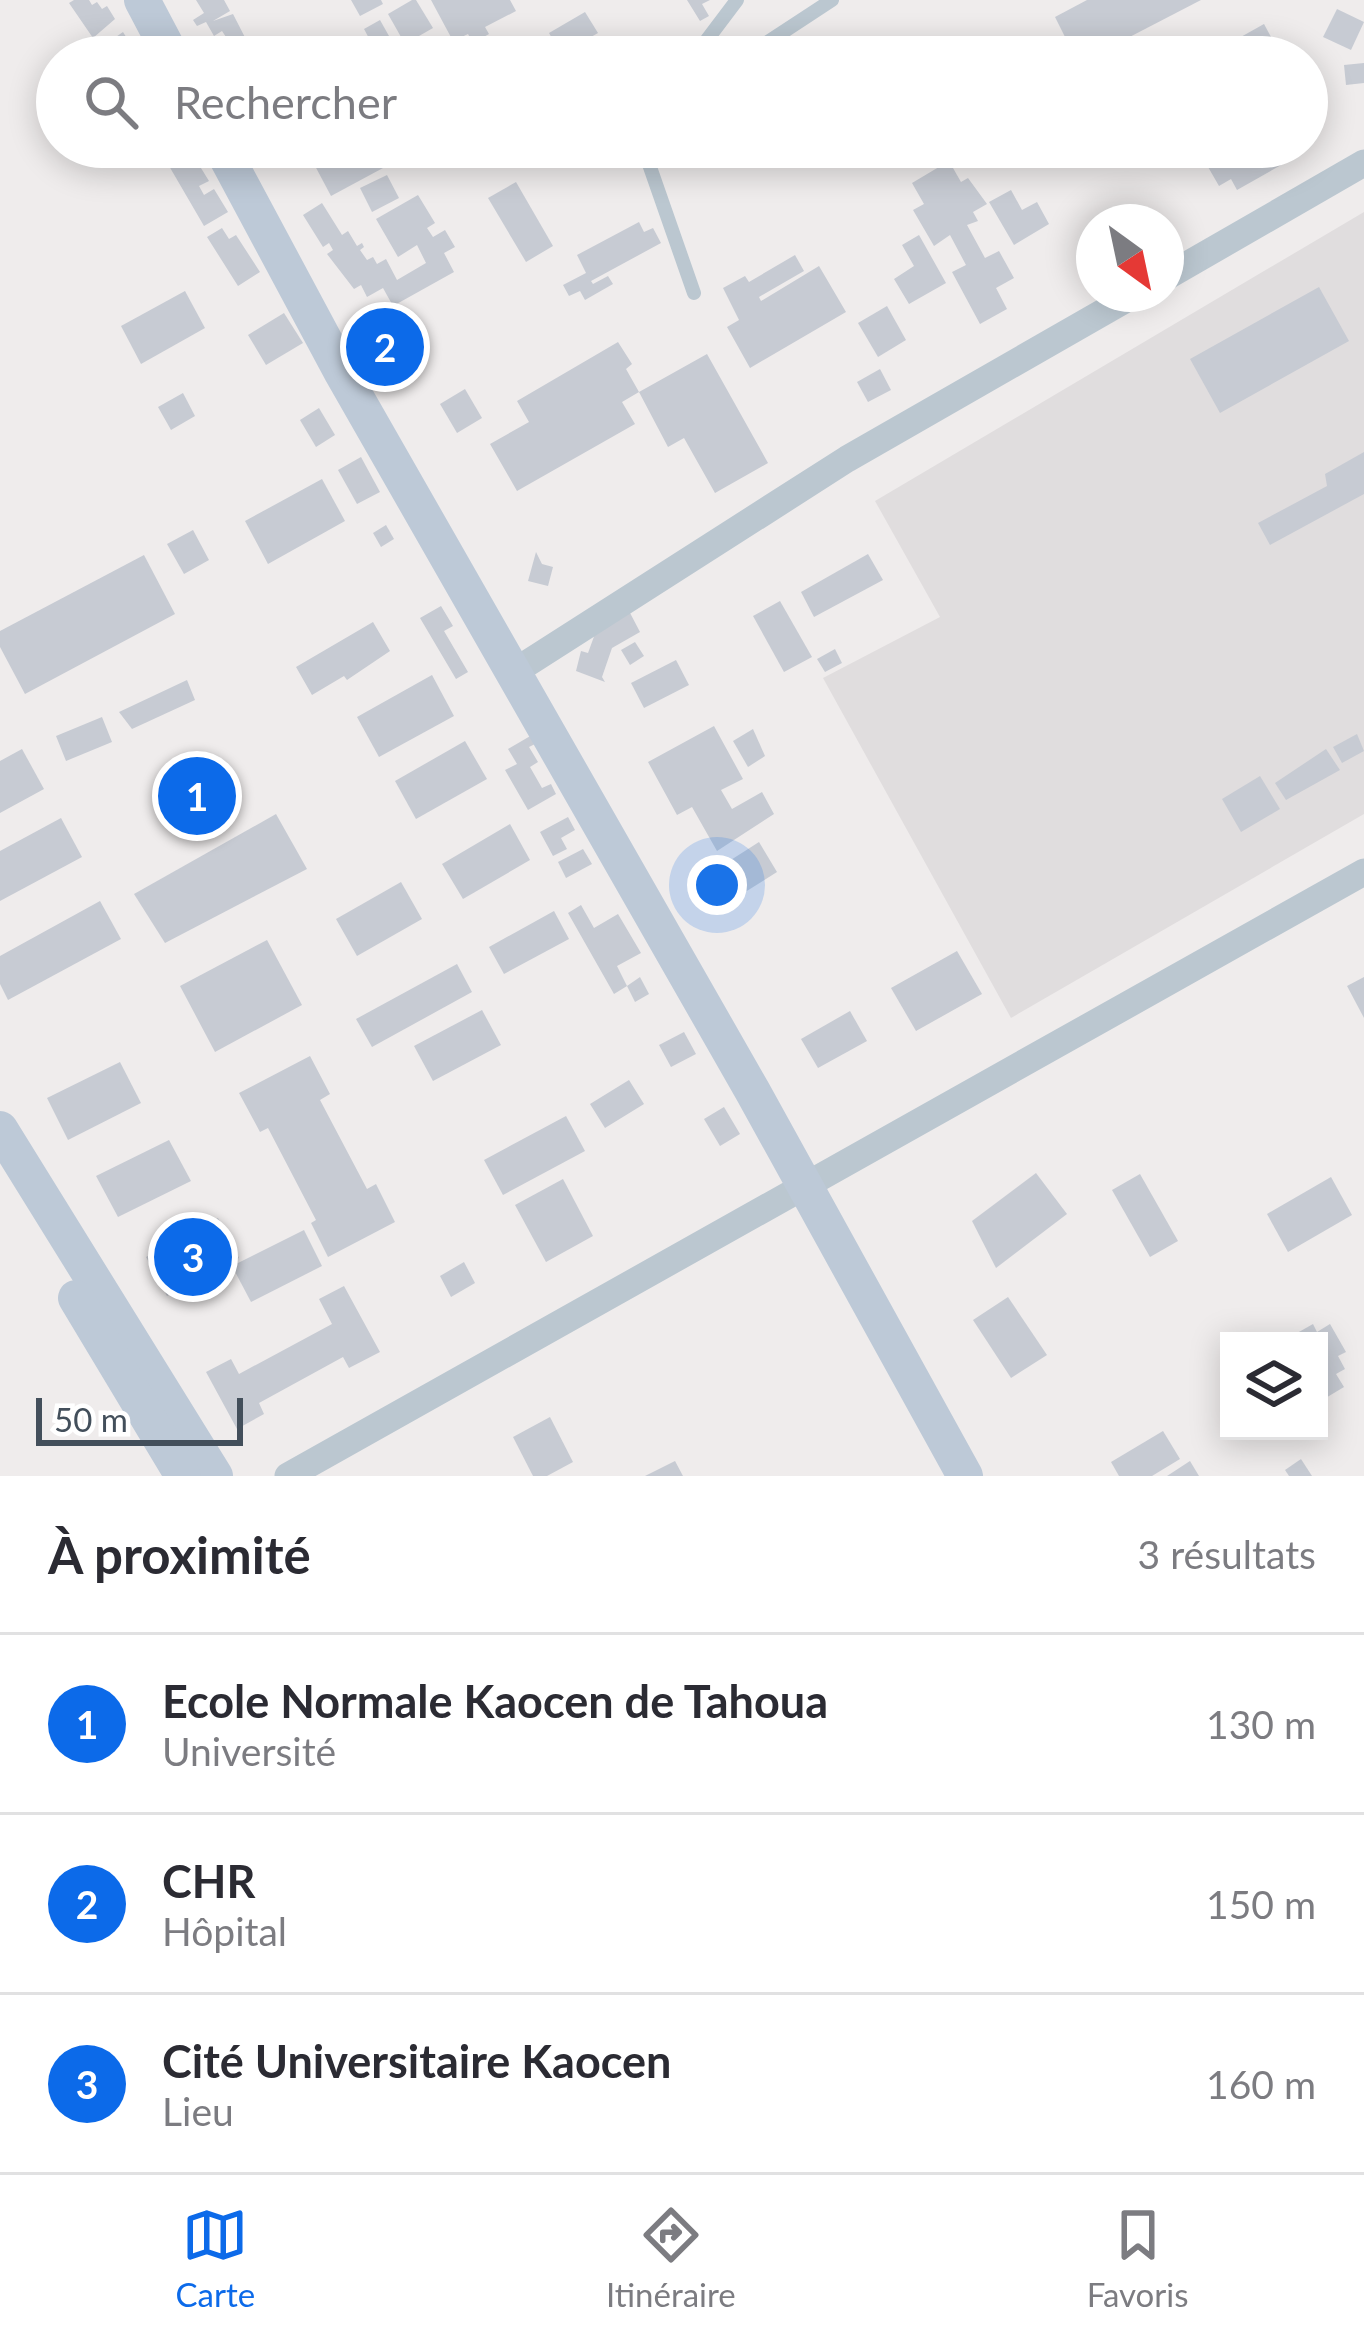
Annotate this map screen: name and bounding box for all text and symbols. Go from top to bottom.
search box [36,36,1328,168]
icon: search [78,69,144,135]
text: Rechercher [174,75,397,129]
north arrow [1076,204,1184,312]
pin: 2 [346,302,424,392]
pin: 1 [158,751,236,841]
your location [687,855,747,915]
pin: 3 [154,1212,232,1302]
map controls [1220,1332,1328,1440]
button: layers [1220,1332,1328,1440]
scale bar [36,1392,243,1445]
text: 50 m [54,1399,128,1439]
text: À proximité [48,1524,311,1585]
text: 3 résultats [1138,1531,1316,1577]
text: Ecole Normale Kaocen de Tahoua [162,1674,828,1728]
text: 1 [76,1701,98,1747]
text: 130 m [1206,1701,1316,1747]
text: Université [162,1728,336,1774]
text: CHR [162,1854,255,1908]
text: 2 [76,1881,98,1927]
text: 150 m [1206,1881,1316,1927]
text: Hôpital [162,1908,287,1954]
text: Cité Universitaire Kaocen [162,2034,671,2088]
text: 3 [76,2061,98,2107]
text: 160 m [1206,2061,1316,2107]
text: Lieu [162,2088,234,2134]
tab: Carte [175,2202,255,2314]
tab: Itinéraire [606,2202,736,2314]
tab: Favoris [1087,2202,1189,2314]

